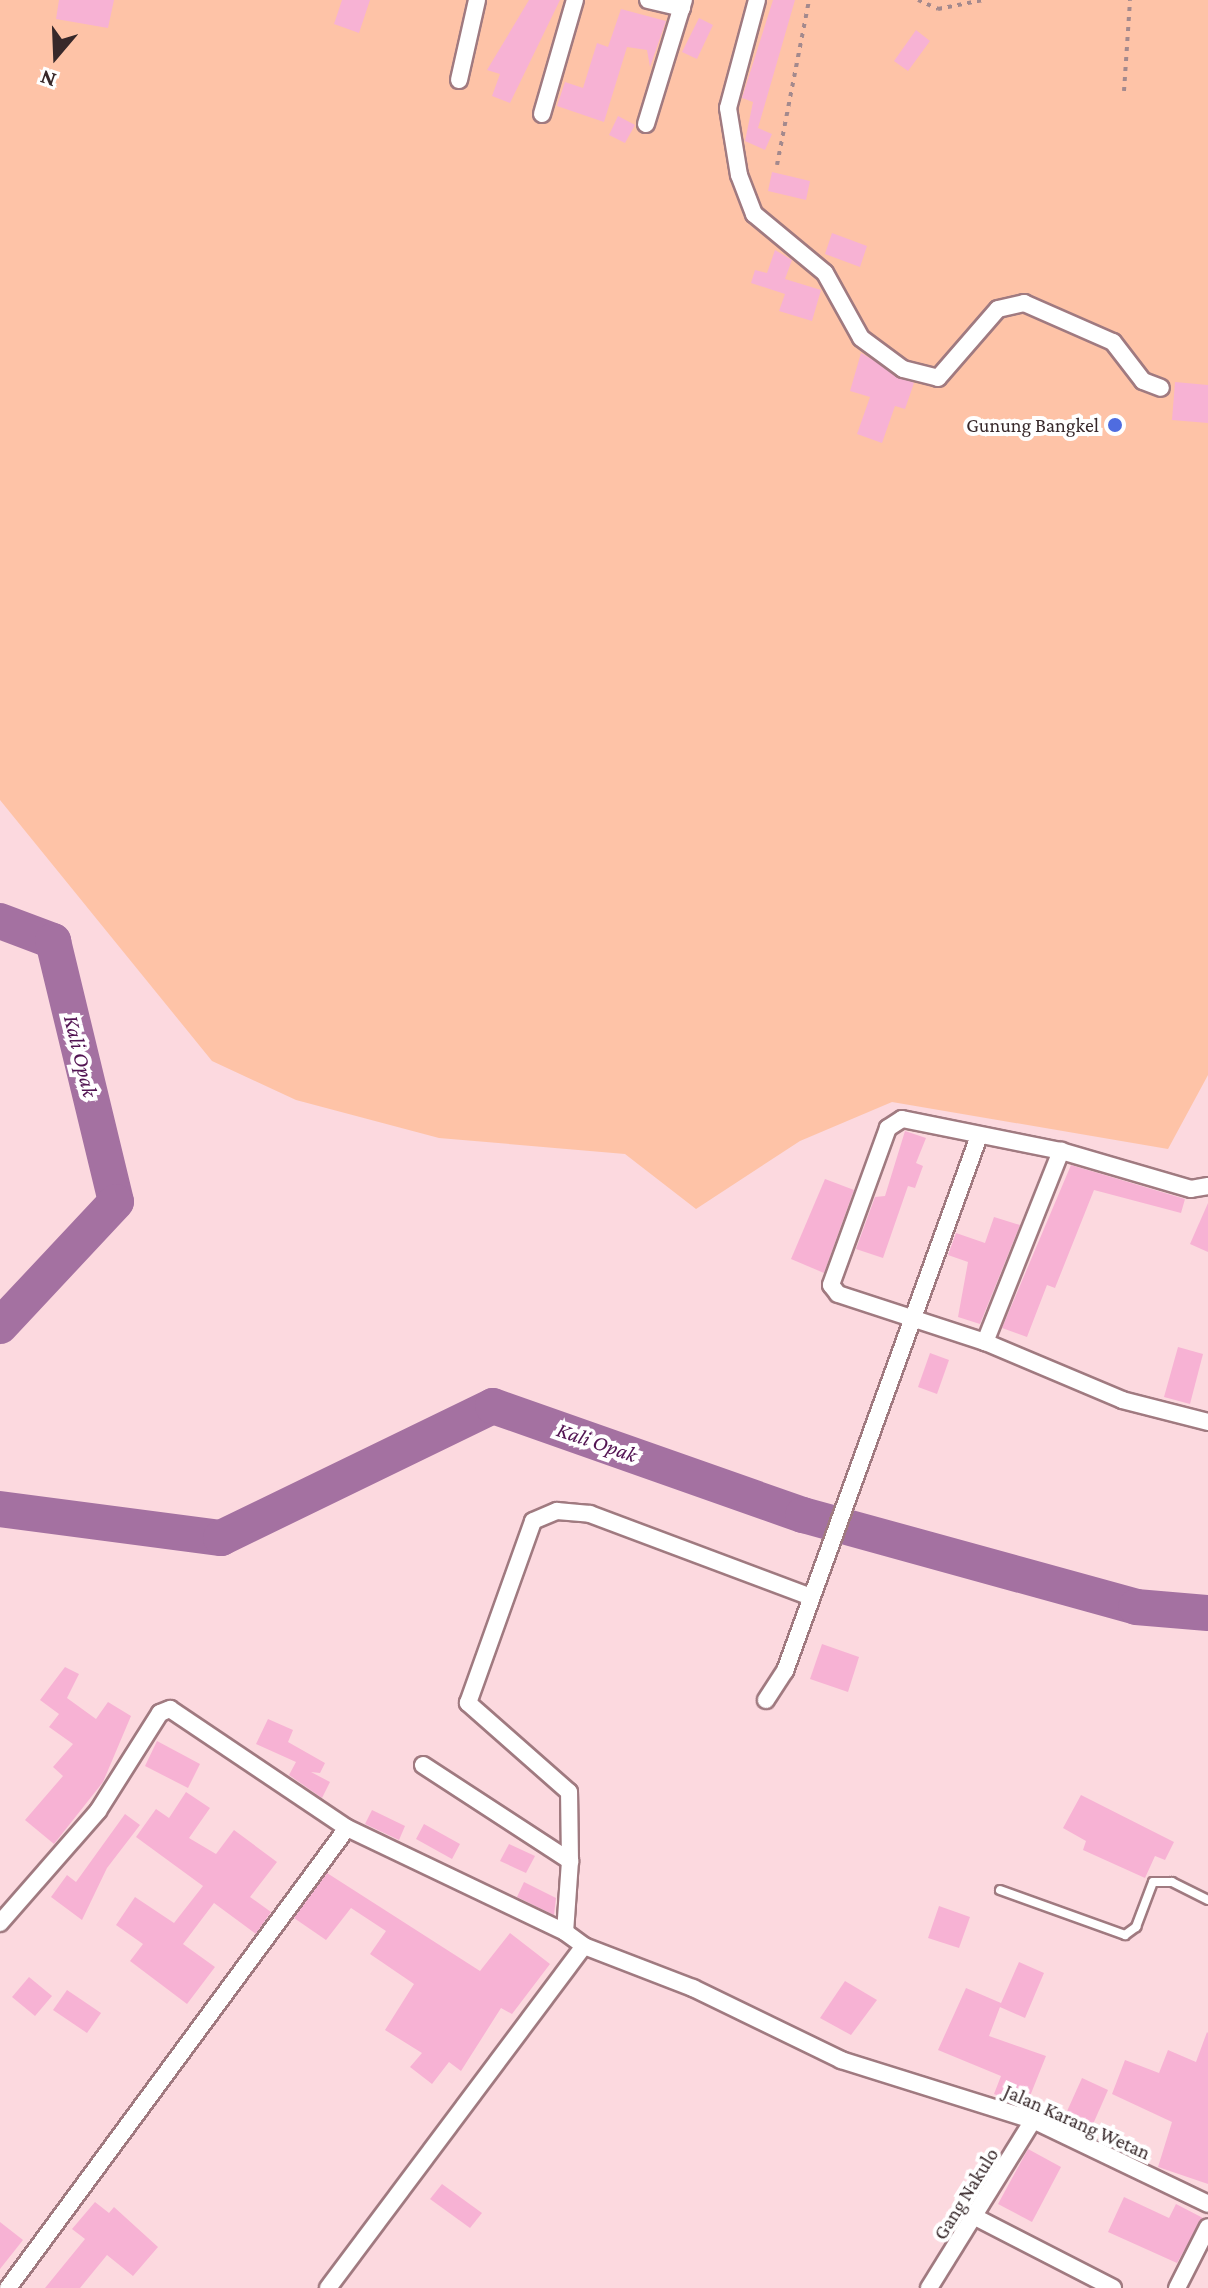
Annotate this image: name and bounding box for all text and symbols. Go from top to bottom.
north arrow [16,16,96,96]
text: N [37,65,59,93]
place label: Gunung Bangkel [966,413,1099,437]
marker: Gunung Bangkel [1106,416,1124,434]
water label: Kali Opak [58,1012,104,1100]
water label: Kali Opak [553,1416,641,1468]
street label: Jalan Karang Wetan [1000,2079,1154,2165]
street label: Gang Nakulo [928,2144,1004,2244]

